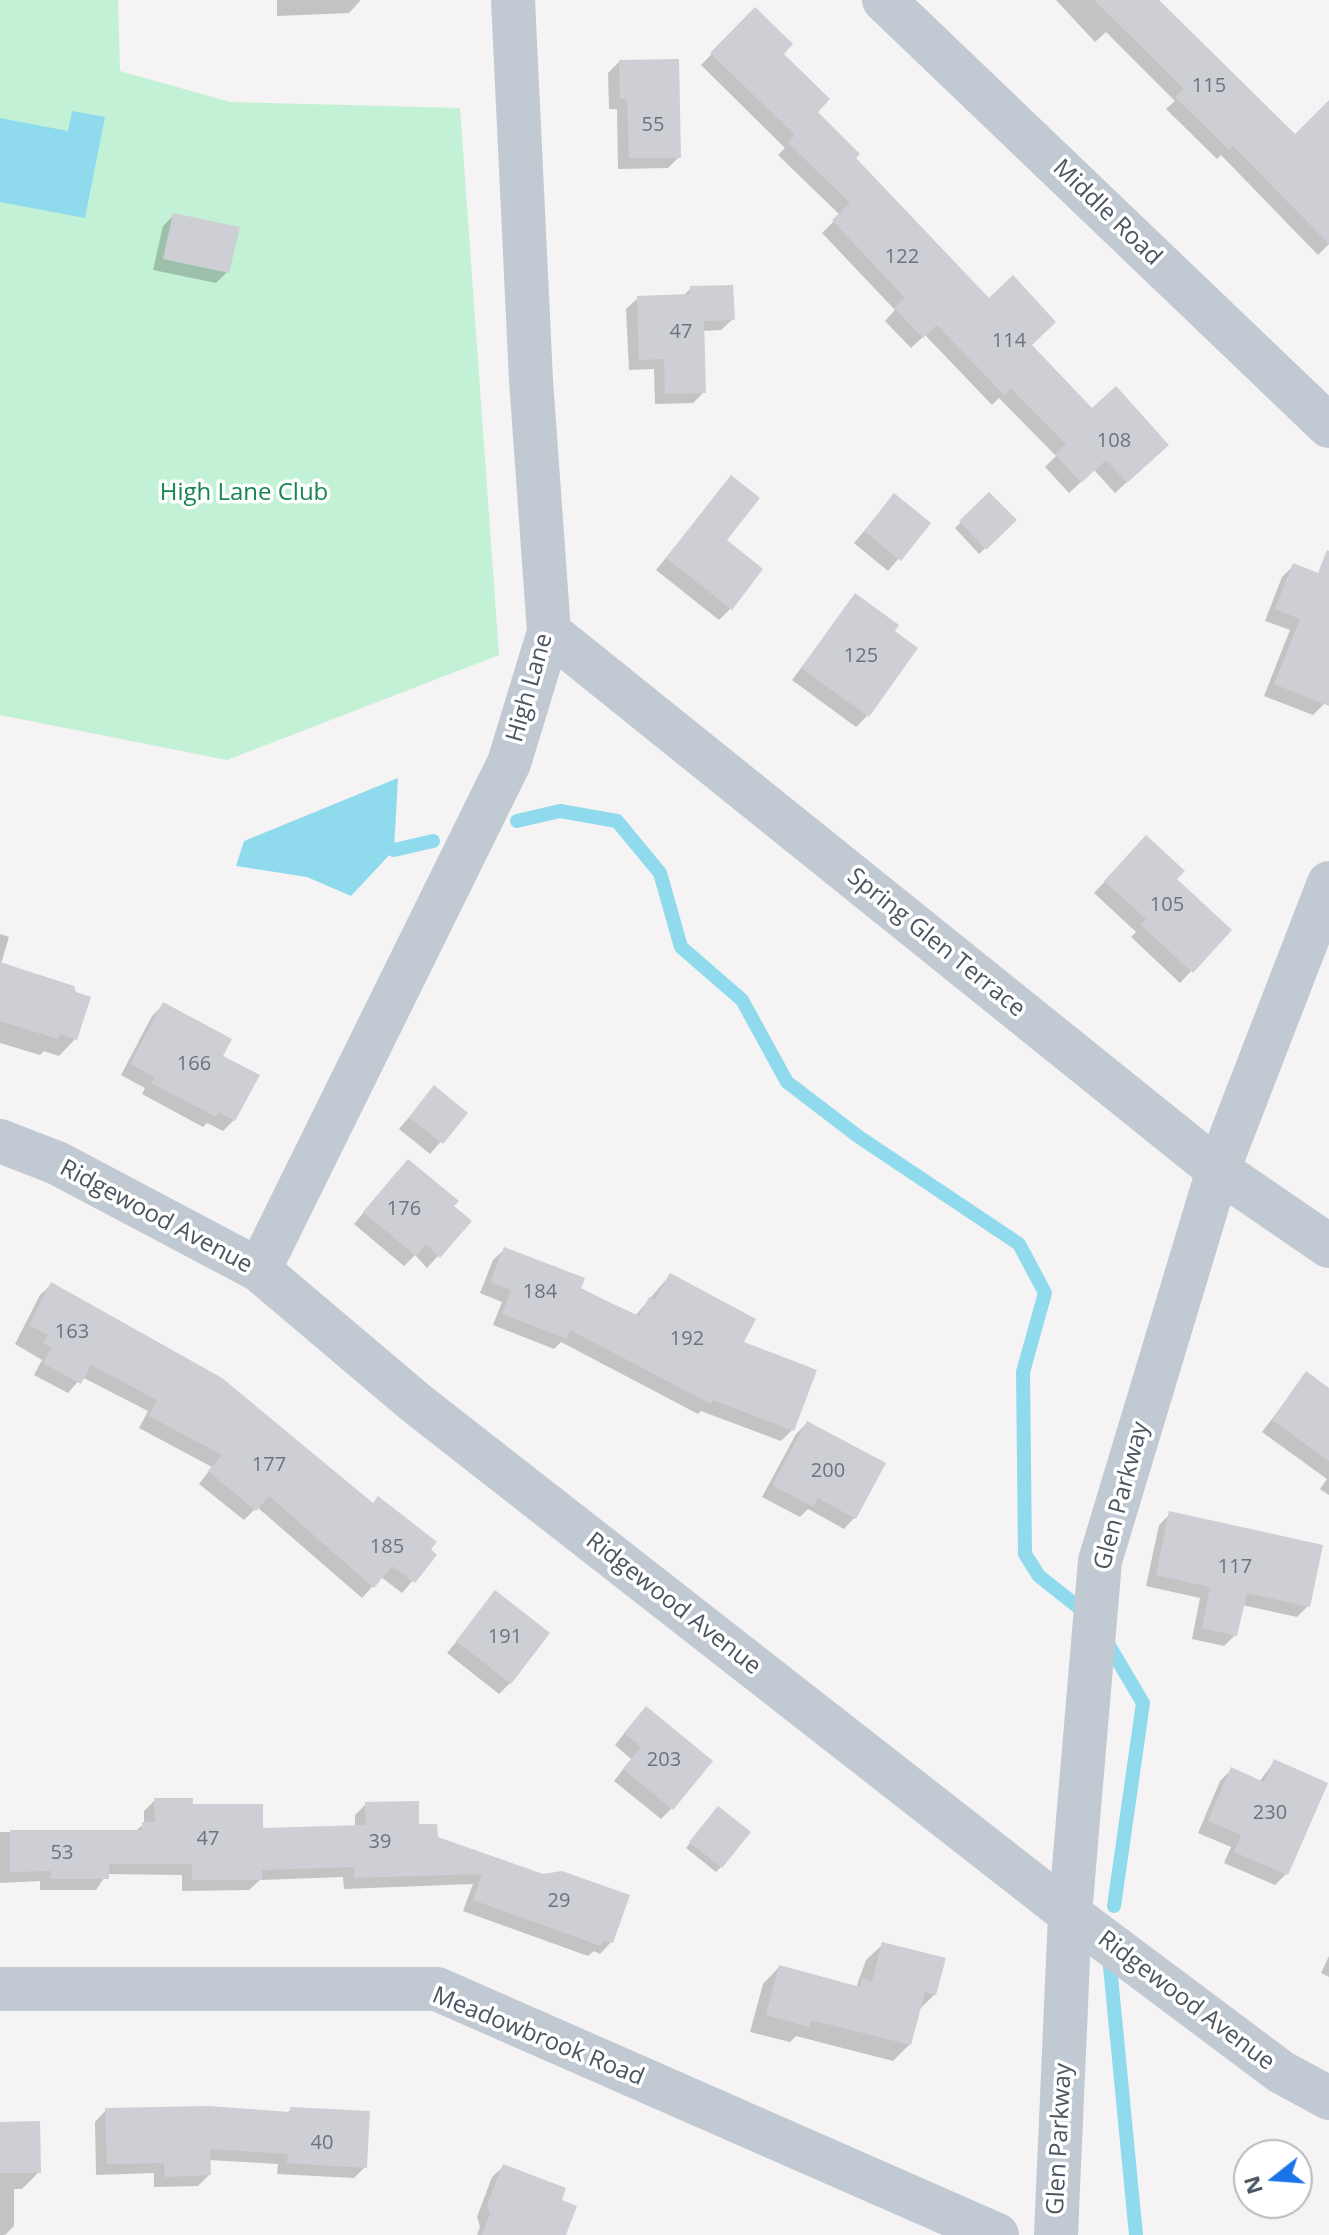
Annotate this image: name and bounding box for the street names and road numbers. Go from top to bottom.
street label: Middle Road [1047,154,1167,272]
street label: High Lane [501,630,559,746]
street label: Spring Glen Terrace [841,863,1031,1023]
street label: Ridgewood Avenue [55,1154,257,1280]
street label: Glen Parkway [1088,1419,1156,1573]
street label: Ridgewood Avenue [580,1527,766,1681]
street label: Ridgewood Avenue [1092,1925,1280,2077]
street label: Meadowbrook Road [428,1981,648,2093]
street label: Glen Parkway [1042,2062,1078,2216]

